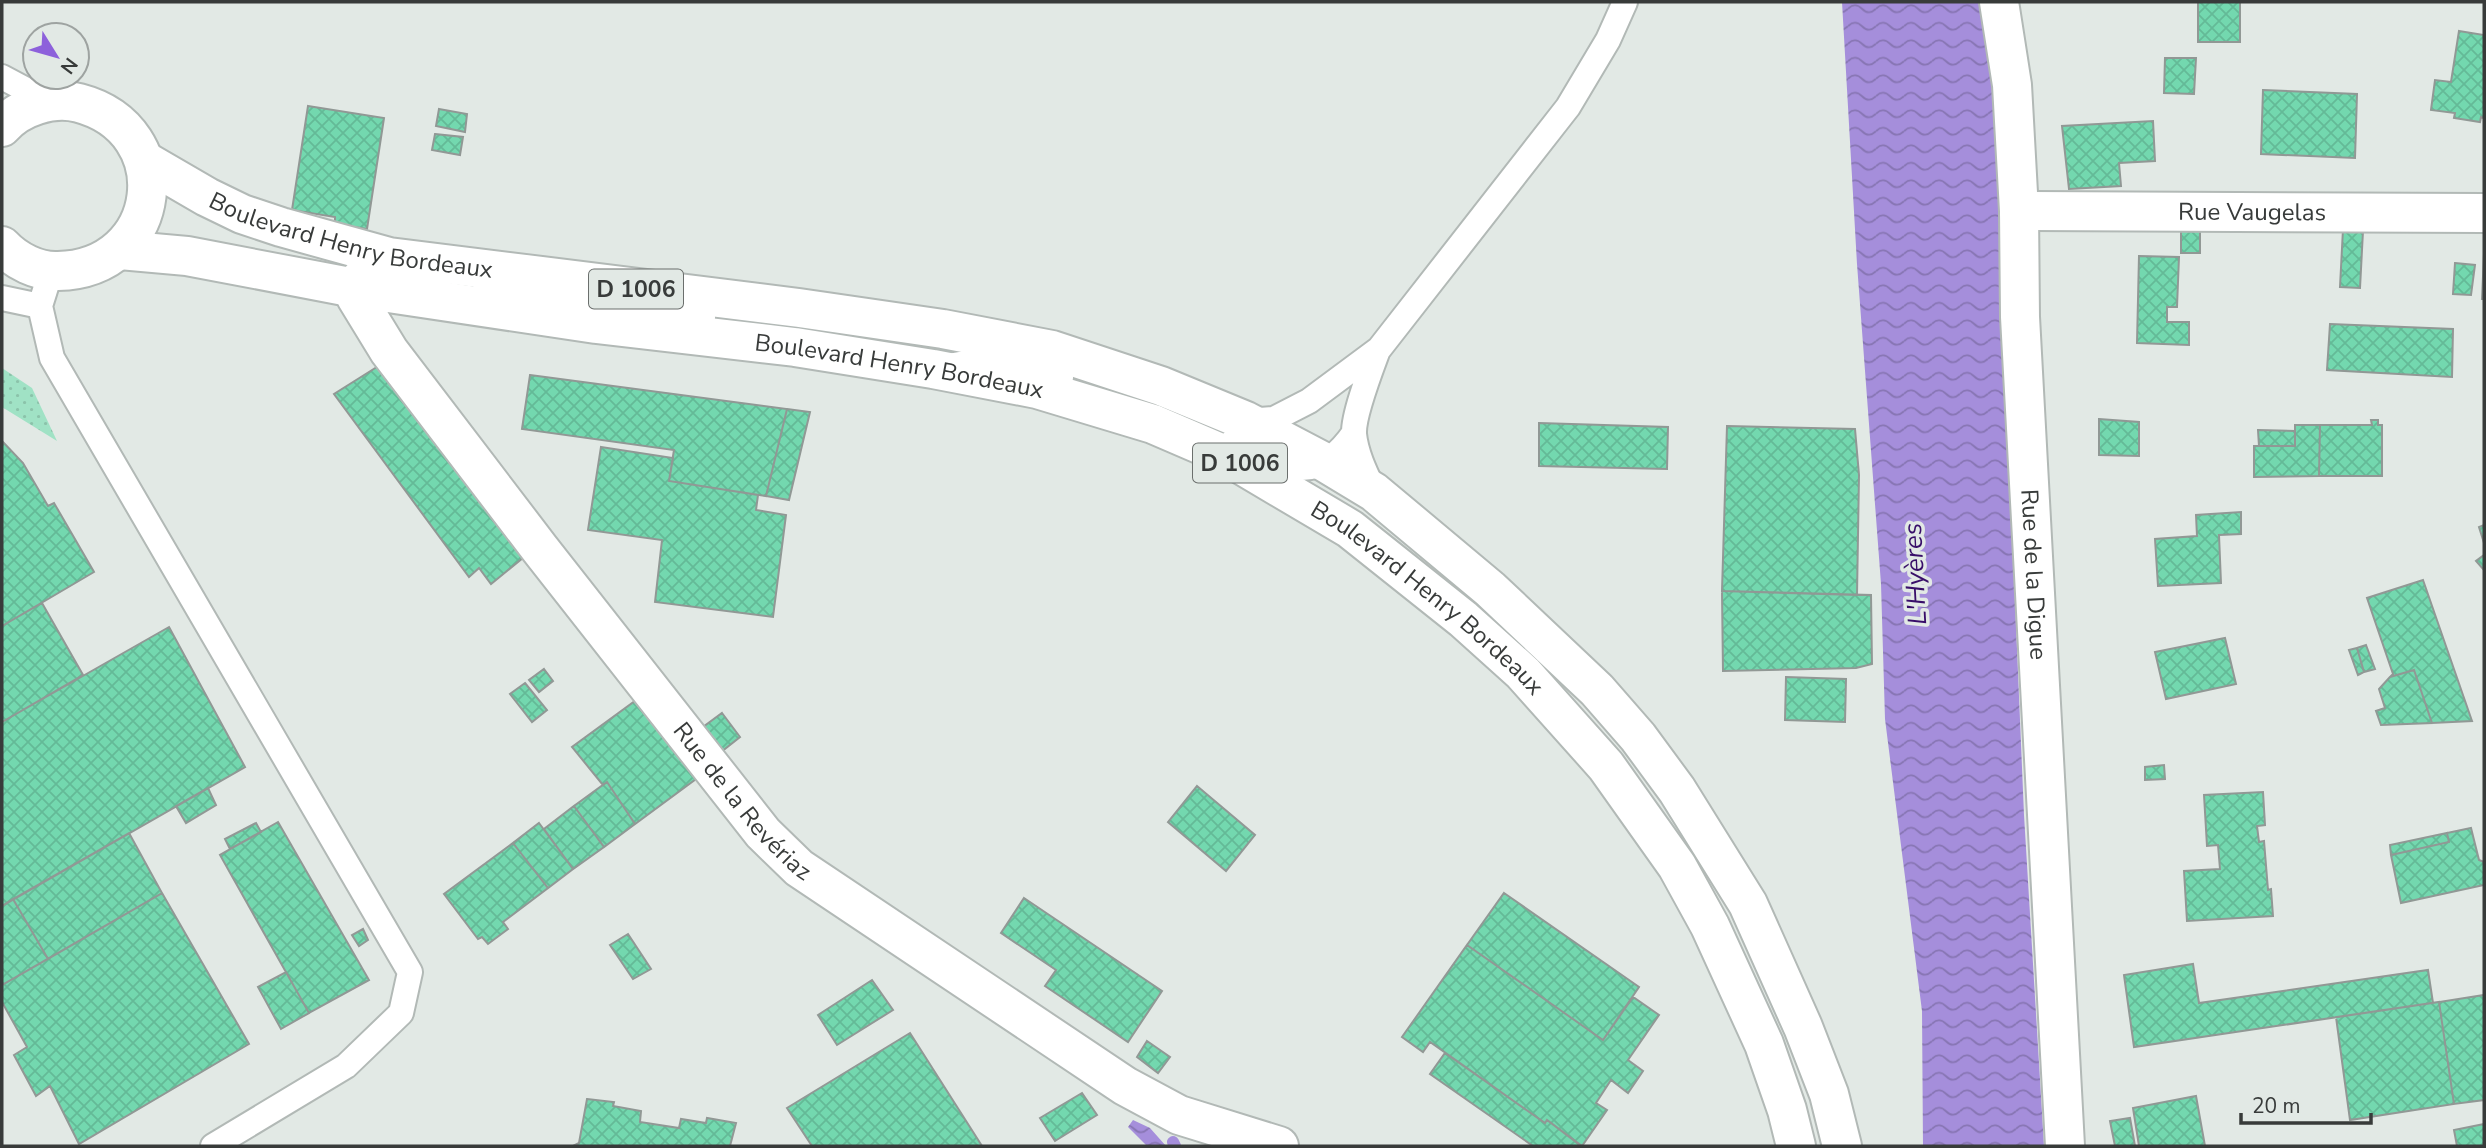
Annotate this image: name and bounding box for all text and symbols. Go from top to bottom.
north arrow [21,21,91,91]
text: N [54,52,83,79]
street label: Boulevard Henry Bordeaux [204,184,495,286]
street label: Rue Vaugelas [2178,196,2326,228]
road number: D 1006 [589,270,683,308]
street label: Boulevard Henry Bordeaux [753,326,1047,406]
road number: D 1006 [1193,444,1287,482]
street label: Rue de la Digue [2013,488,2055,661]
street label: Boulevard Henry Bordeaux [1305,493,1551,702]
water label: L'Hyères [1895,522,1935,626]
street label: Rue de la Revériaz [666,715,818,888]
scale bar [2241,1082,2370,1126]
text: 20 m [2252,1092,2301,1120]

